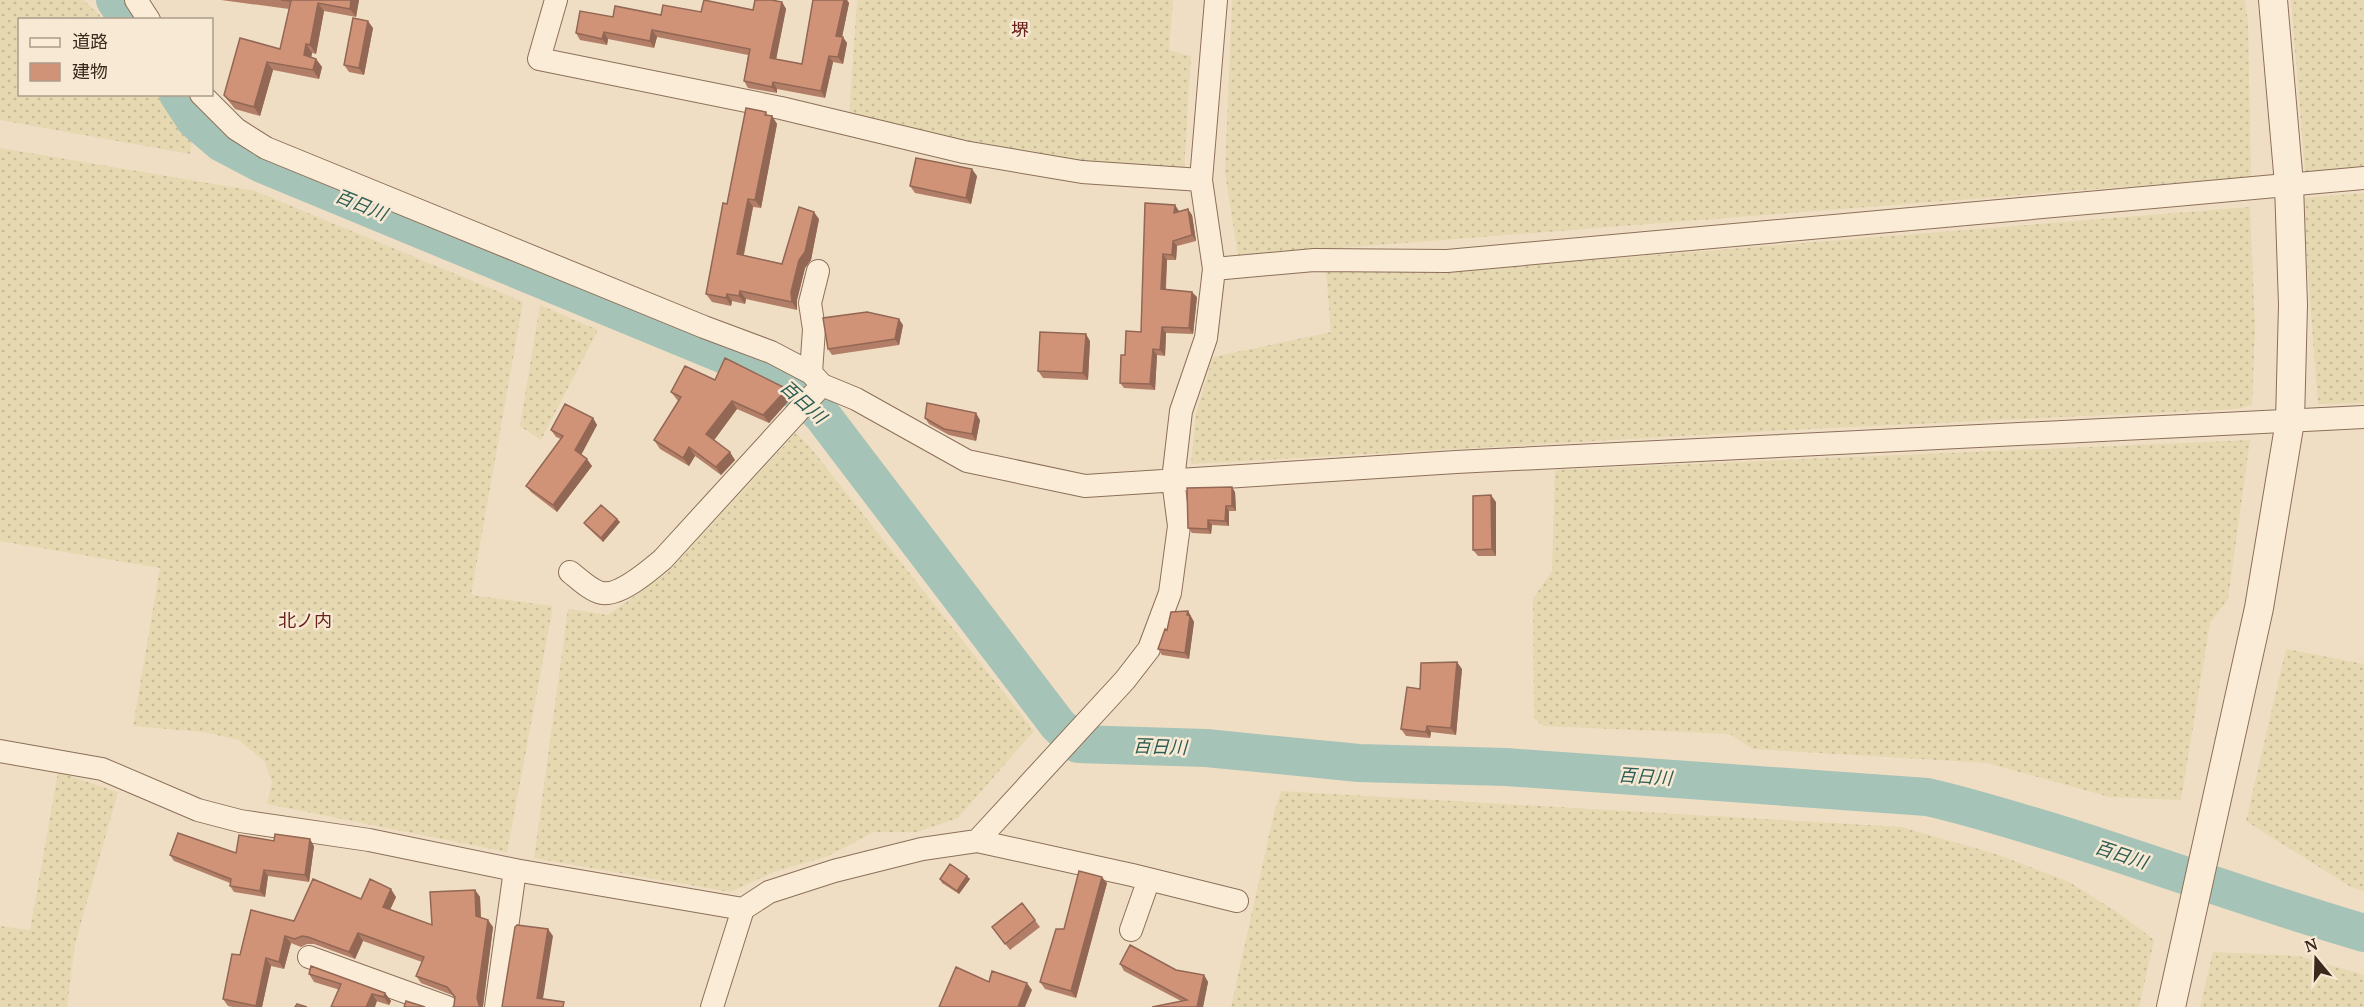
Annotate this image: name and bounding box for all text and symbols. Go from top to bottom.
district label: 堺 [1011,17,1029,41]
legend [18,18,213,96]
text: 道路 [72,29,108,53]
text: 建物 [72,59,108,83]
water label: 百日川 [332,183,393,226]
water label: 百日川 [776,374,833,430]
district label: 北ノ内 [278,608,332,632]
water label: 百日川 [1133,733,1189,759]
water label: 百日川 [1617,762,1675,790]
water label: 百日川 [2092,834,2153,874]
north arrow [2286,929,2346,989]
text: N [2302,932,2320,957]

